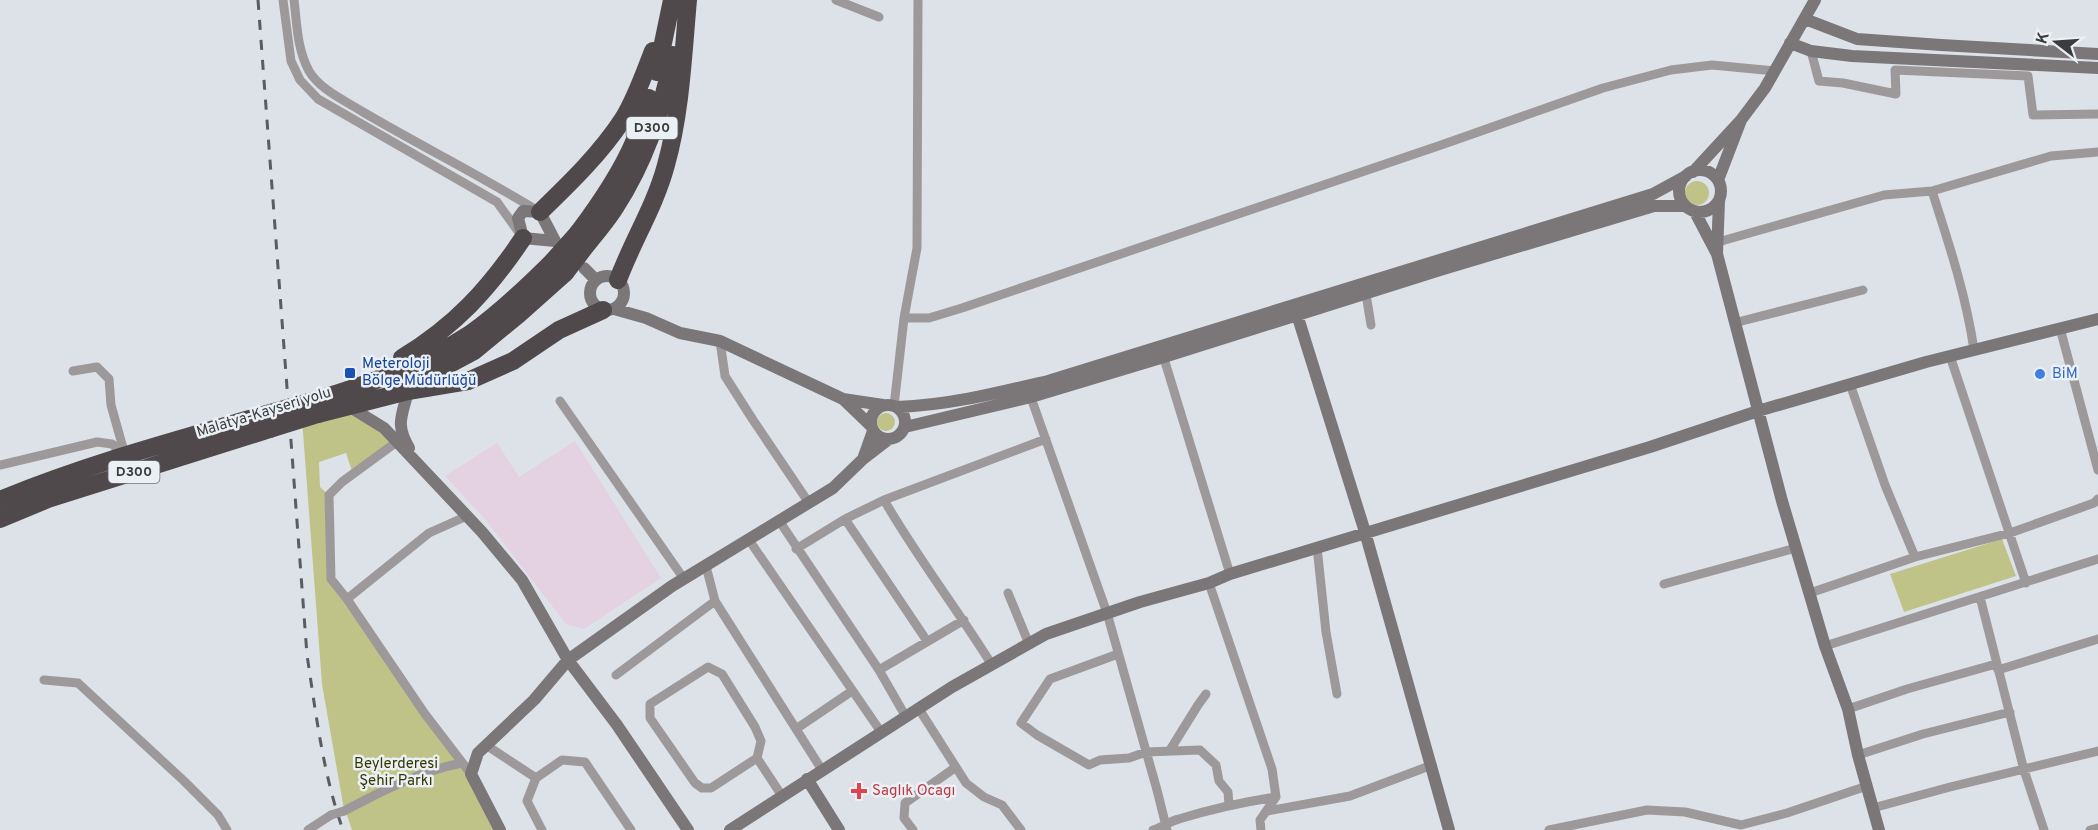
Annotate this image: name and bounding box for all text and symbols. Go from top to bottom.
north arrow [2026,12,2086,72]
text: K [2032,30,2055,47]
road number: D300 [626,117,678,139]
place label: Meteroloji Bölge Müdürlüğü [362,355,477,391]
place label: BiM [2052,365,2078,384]
marker: Meteroloji Bölge Müdürlüğü [343,366,357,380]
marker: BiM [2033,367,2047,381]
street label: Malatya-Kayseri yolu [194,383,334,443]
road number: D300 [108,461,160,483]
park label: Beylerderesi Şehir Parkı [354,755,438,791]
marker: Saglık Ocagı [850,782,868,800]
place label: Saglık Ocagı [872,782,955,801]

